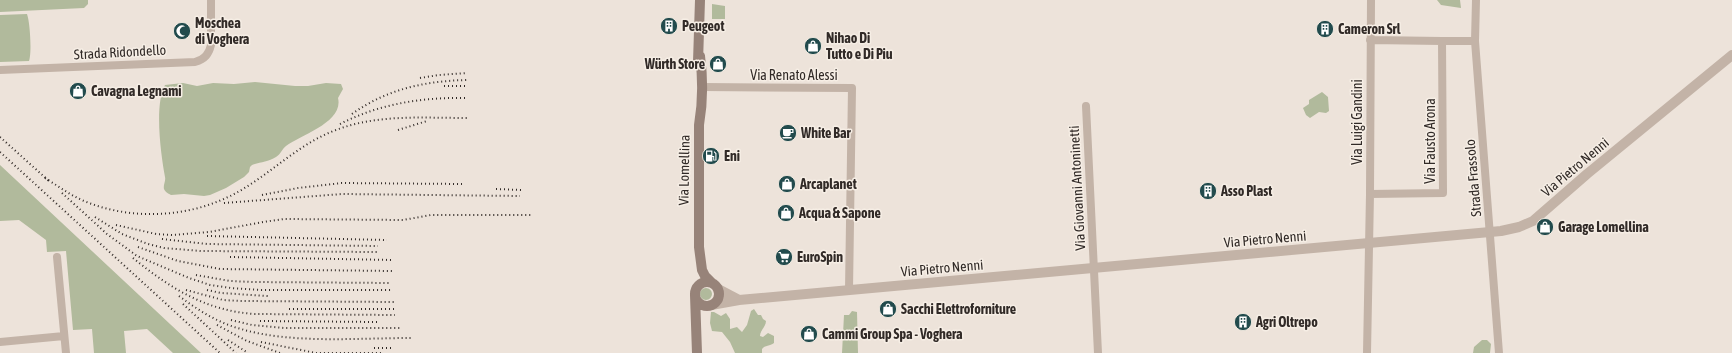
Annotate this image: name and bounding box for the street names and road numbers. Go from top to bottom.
street label: Strada Ridondello [73,42,167,62]
street label: Via Renato Alessi [750,67,838,83]
street label: Via Luigi Gandini [1349,79,1365,165]
street label: Via Fausto Arona [1422,98,1438,184]
street label: Via Giovanni Antoninetti [1066,125,1088,251]
street label: Via Lomellina [675,134,693,206]
street label: Via Pietro Nenni [1538,134,1612,200]
street label: Strada Frassolo [1462,139,1484,217]
street label: Via Pietro Nenni [1223,227,1307,251]
street label: Via Pietro Nenni [900,256,984,280]

